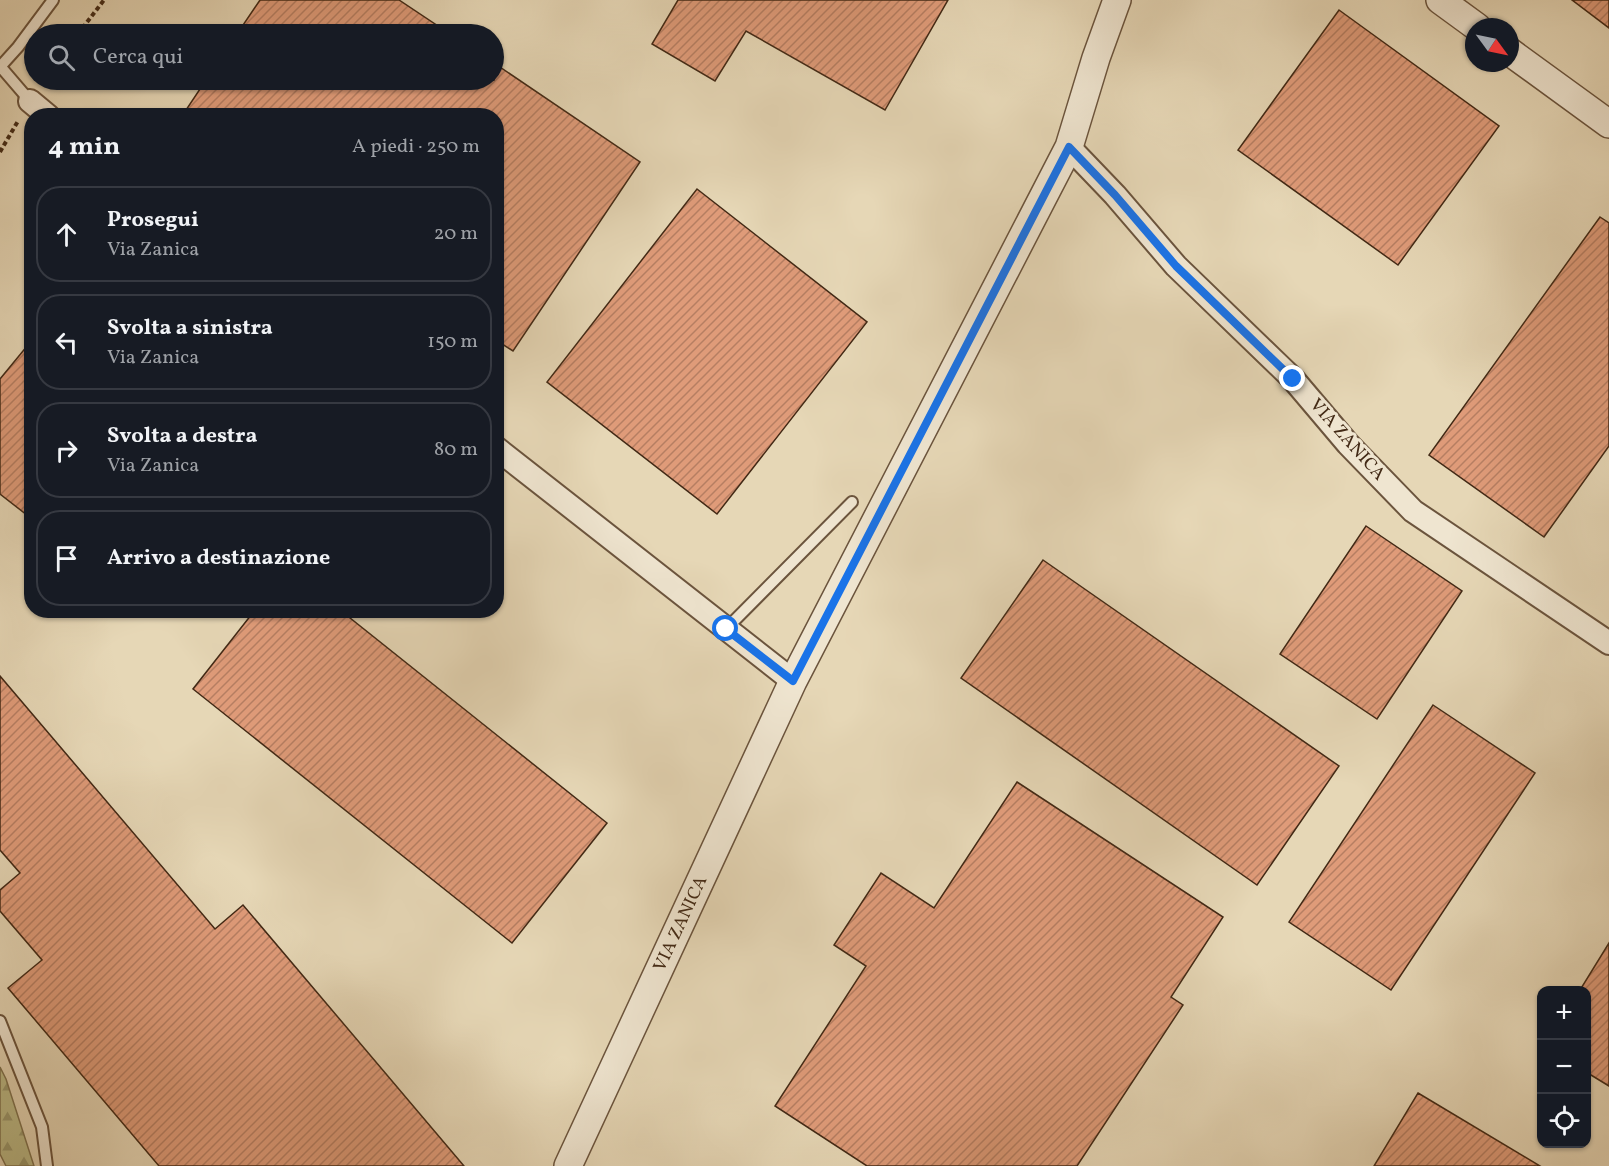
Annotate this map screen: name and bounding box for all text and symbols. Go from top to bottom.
north arrow [1465,18,1519,72]
search box [24,24,504,90]
icon: search [45,41,78,74]
text: Cerca qui [93,42,183,73]
text: 4 min [48,129,120,165]
text: A piedi · 250 m [352,133,480,161]
text: Prosegui [107,205,199,236]
icon: ahead [50,218,83,251]
text: 20 m [434,220,478,248]
text: Via Zanica [107,236,199,264]
text: Svolta a sinistra [107,313,273,344]
icon: left [50,326,83,359]
text: 150 m [427,328,478,356]
text: Via Zanica [107,344,199,372]
route end [1279,365,1305,391]
street label: VIA ZANICA [1303,393,1391,487]
text: Svolta a destra [107,421,258,452]
icon: right [50,434,83,467]
text: 80 m [434,436,478,464]
text: Via Zanica [107,452,199,480]
icon: arrive [50,542,83,575]
text: Arrivo a destinazione [107,543,330,574]
route start [712,615,738,641]
street label: VIA ZANICA [648,872,714,976]
map controls [1537,986,1591,1148]
button: + [1537,986,1591,1040]
button: − [1537,1040,1591,1094]
button: locate [1537,1094,1591,1148]

